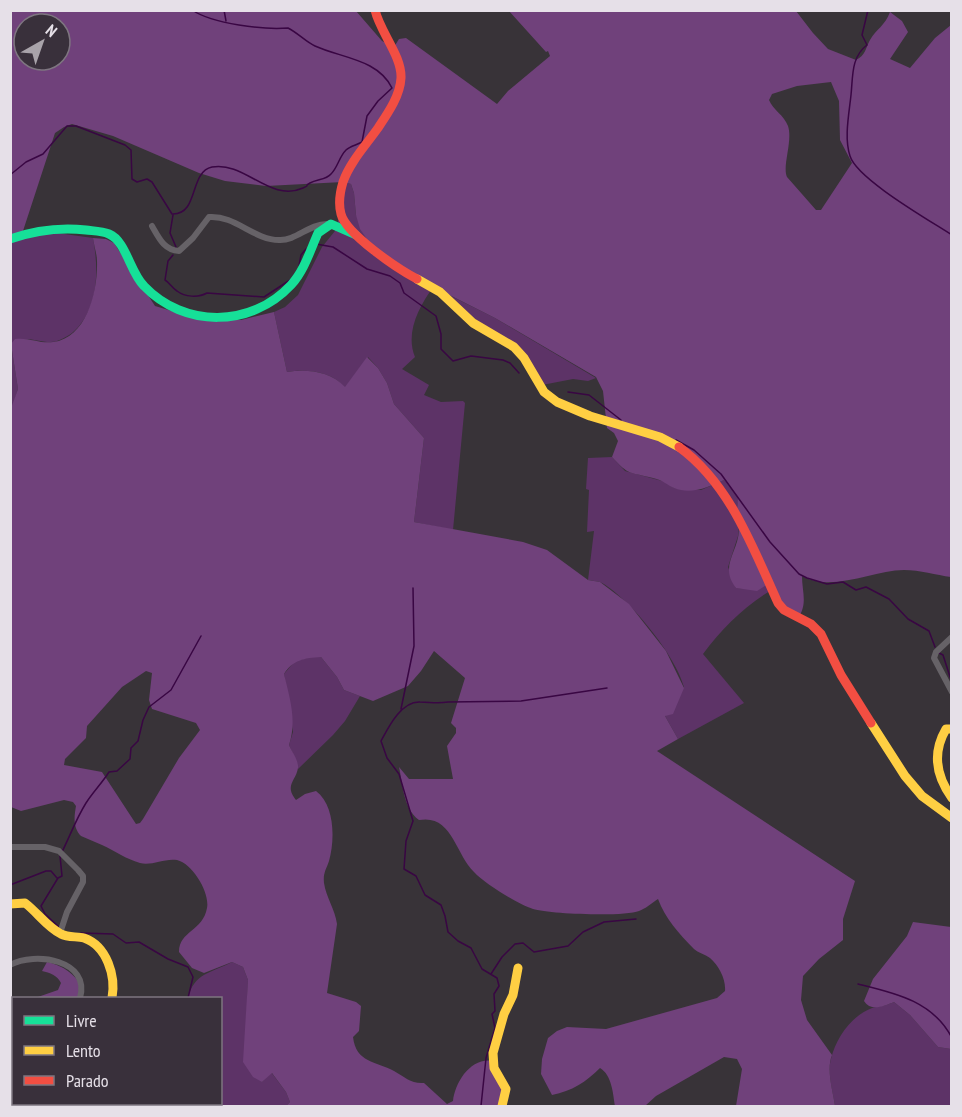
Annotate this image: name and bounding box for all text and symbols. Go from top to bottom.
north arrow [12,12,72,72]
text: N [42,20,61,41]
legend [12,997,222,1105]
text: Livre [66,1009,97,1032]
text: Lento [66,1039,101,1062]
text: Parado [66,1069,109,1092]

